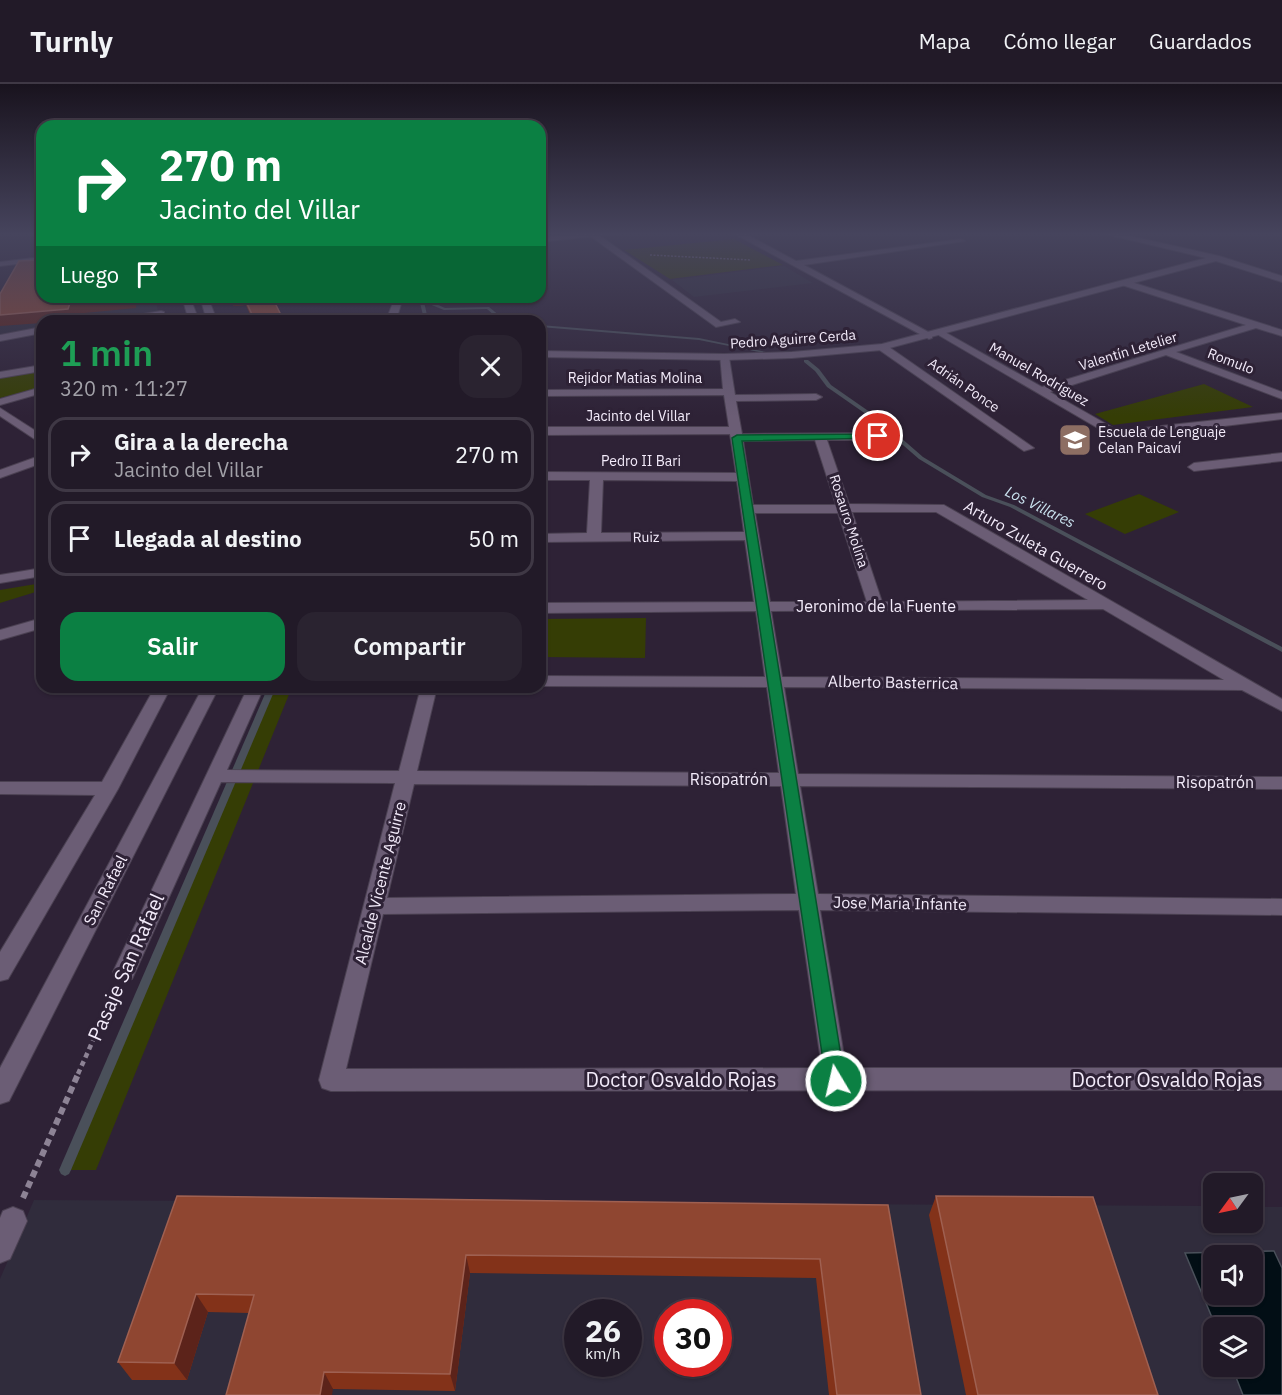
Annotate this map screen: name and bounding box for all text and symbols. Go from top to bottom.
text: Turnly [30,23,113,60]
text: Mapa [919,27,970,55]
text: Cómo llegar [1003,27,1116,55]
text: Guardados [1149,27,1252,55]
text: 270 m [159,138,282,193]
icon: right [60,144,138,222]
text: Jacinto del Villar [159,191,360,226]
icon: arrive [131,258,164,291]
text: Luego [60,260,119,289]
street label: Pedro Aguirre Cerda [729,326,857,352]
street label: Valentín Letelier [1077,327,1179,375]
text: 1 min [60,329,153,376]
button: close [459,335,522,398]
street label: Manuel Rodríguez [986,338,1093,410]
street label: Romulo [1205,344,1257,378]
street label: Adrián Ponce [925,354,1003,416]
street label: Rejidor Matias Molina [568,369,703,387]
text: 320 m · 11:27 [60,375,188,402]
street label: Jacinto del Villar [586,407,690,425]
pin [852,410,903,461]
icon: arrive [861,419,894,452]
school or university icon: Escuela de Lenguaje Celan Paicaví [1057,422,1093,458]
place label: Escuela de Lenguaje Celan Paicaví [1098,423,1226,457]
text: Gira a la derecha [114,427,288,456]
icon: right [63,438,96,471]
text: 270 m [455,440,519,469]
street label: Pedro II Bari [601,452,681,470]
text: Jacinto del Villar [114,456,263,483]
street label: Rosauro Molina [825,472,873,570]
water label: Los Villares [1002,481,1078,532]
street label: Arturo Zuleta Guerrero [960,496,1112,594]
icon: arrive [63,522,96,555]
text: Llegada al destino [114,524,302,553]
text: 50 m [468,524,519,553]
street label: Ruiz [632,528,660,546]
street label: Jeronimo de la Fuente [796,596,956,616]
button: Salir [60,612,285,681]
button: Compartir [297,612,522,681]
street label: Alberto Basterrica [828,671,959,693]
street label: Risopatrón [690,769,768,789]
street label: Risopatrón [1176,772,1254,792]
street label: Alcalde Vicente Aguirre [350,799,410,967]
street label: San Rafael [79,852,131,928]
street label: Pasaje San Rafael [81,889,170,1045]
street label: Jose Maria Infante [833,892,967,914]
position arrow [804,1049,868,1113]
street label: Doctor Osvaldo Rojas [586,1066,776,1093]
street label: Doctor Osvaldo Rojas [1072,1066,1262,1093]
north arrow [1203,1173,1263,1233]
map controls [1203,1173,1263,1377]
button: sound [1203,1245,1263,1305]
speed limit sign: 30 [654,1299,732,1377]
text: 26 [585,1311,621,1350]
button: layers [1203,1317,1263,1377]
text: km/h [585,1344,621,1363]

